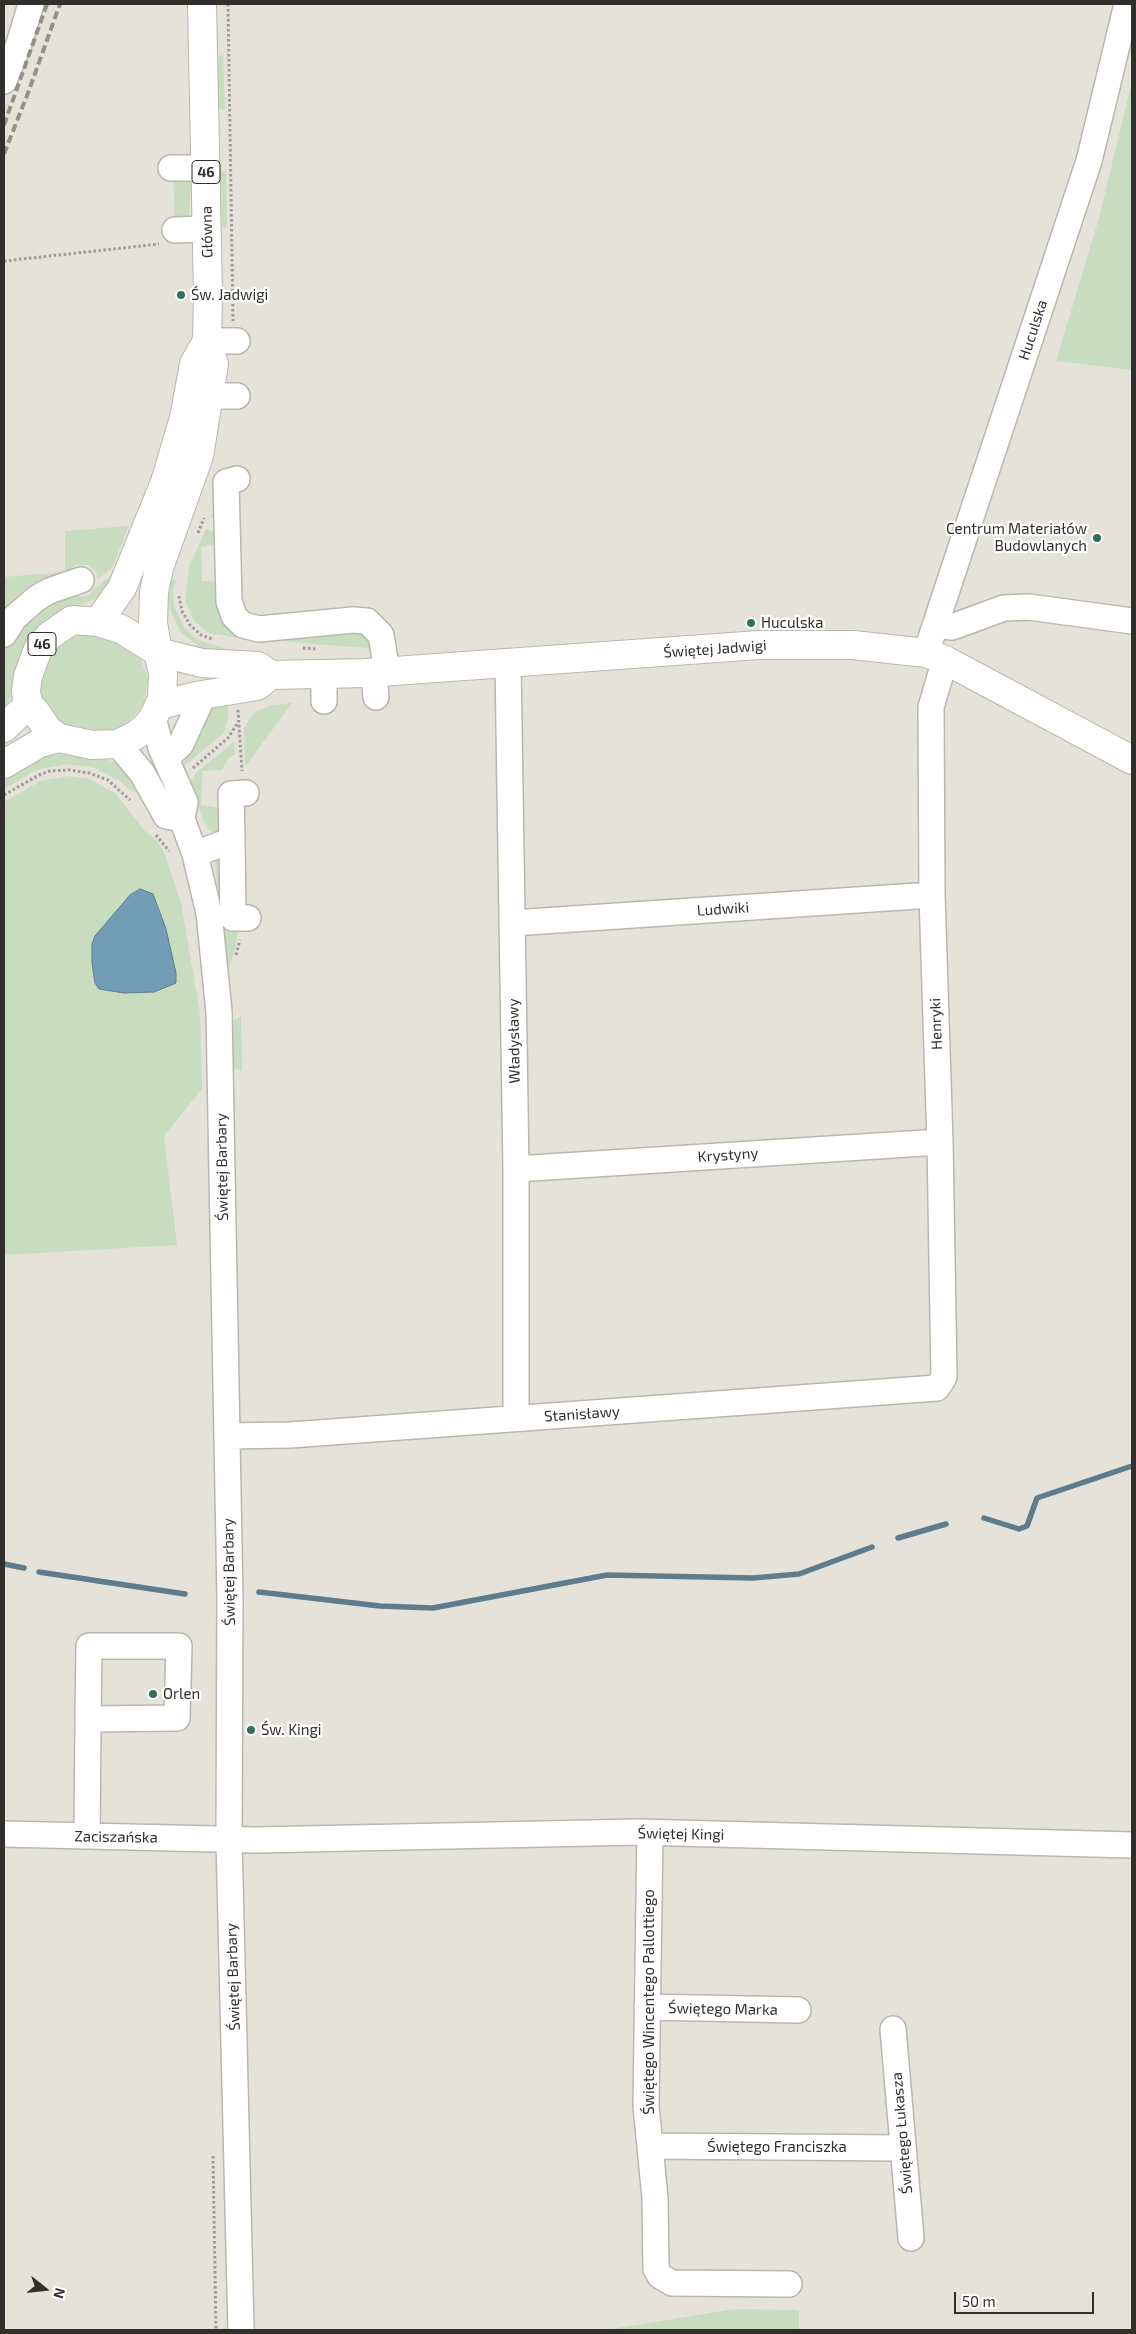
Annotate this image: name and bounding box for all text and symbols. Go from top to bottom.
road number: 46 [192,160,220,183]
street label: Główna [198,206,216,258]
place label: Św. Jadwigi [191,286,268,304]
marker: Św. Jadwigi [175,289,187,301]
street label: Huculska [1015,298,1051,362]
place label: Centrum Materiałów Budowlanych [946,520,1087,555]
marker: Centrum Materiałów Budowlanych [1091,532,1103,544]
place label: Huculska [761,614,823,632]
marker: Huculska [745,617,757,629]
road number: 46 [28,633,56,656]
street label: Świętej Jadwigi [663,636,767,662]
street label: Ludwiki [696,898,750,920]
street label: Władysławy [504,998,524,1084]
street label: Henryki [926,998,946,1050]
street label: Świętej Barbary [212,1113,232,1221]
street label: Krystyny [697,1144,759,1166]
street label: Stanisławy [544,1402,620,1426]
street label: Świętej Barbary [219,1518,239,1626]
place label: Orlen [163,1685,200,1703]
marker: Orlen [147,1688,159,1700]
place label: Św. Kingi [261,1721,322,1739]
marker: Św. Kingi [245,1724,257,1736]
street label: Świętej Kingi [637,1824,725,1844]
street label: Zaciszańska [74,1827,158,1847]
street label: Świętego Wincentego Pallottiego [640,1889,658,2115]
street label: Świętej Barbary [222,1923,244,2031]
street label: Świętego Marka [668,1999,778,2019]
street label: Świętego Łukasza [888,2071,916,2195]
street label: Świętego Franciszka [707,2138,847,2156]
north arrow [20,2264,70,2314]
scale bar [956,2282,1096,2314]
text: N [50,2286,69,2300]
text: 50 m [962,2292,996,2310]

